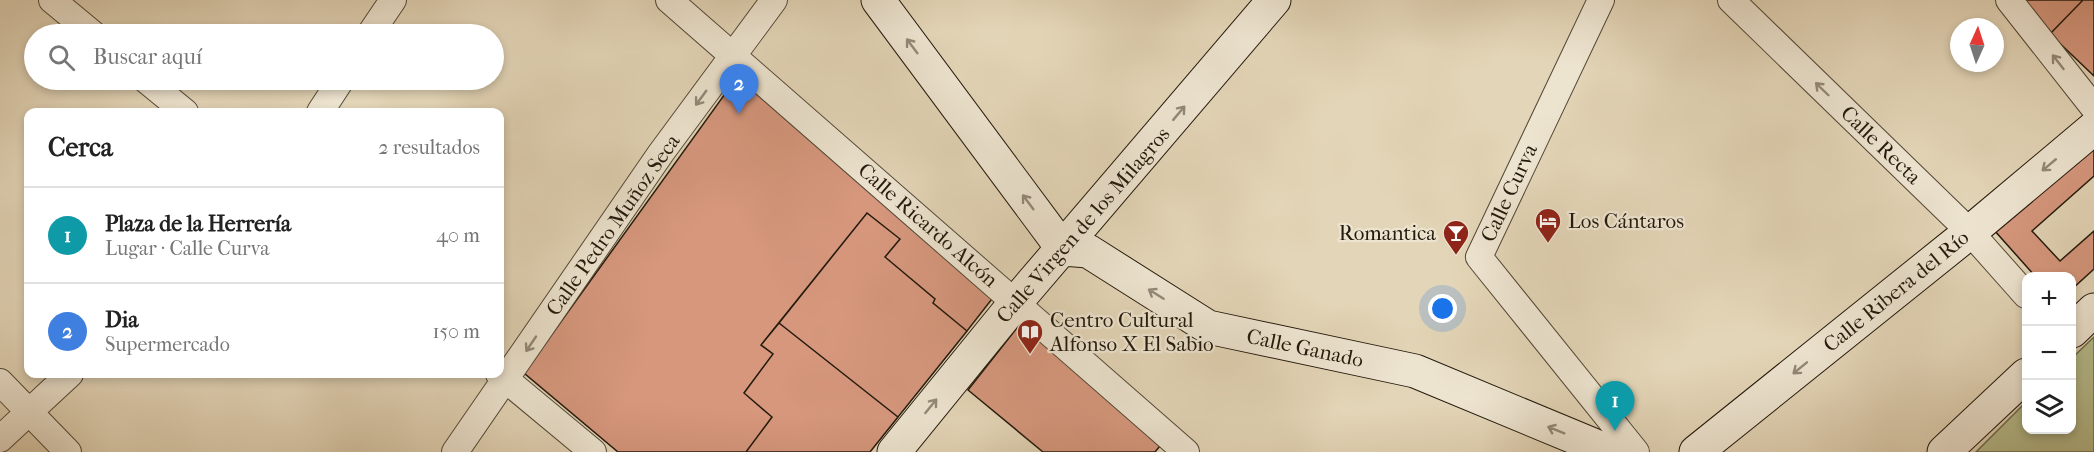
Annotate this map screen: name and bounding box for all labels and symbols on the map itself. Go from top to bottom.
north arrow [1950,18,2004,72]
one-way arrow [906,38,918,54]
one-way arrow [2051,54,2064,70]
pin: 2 [720,64,758,114]
one-way arrow [1815,81,1830,96]
one-way arrow [695,89,707,105]
street label: Calle Recta [1836,101,1926,189]
one-way arrow [1172,105,1185,121]
street label: Calle Virgen de los Milagros [991,122,1175,328]
street label: Calle Pedro Muñoz Seca [541,130,685,320]
street label: Calle Curva [1476,140,1542,246]
street label: Calle Ricardo Alcón [853,158,1003,292]
one-way arrow [2041,159,2057,172]
one-way arrow [1022,195,1035,211]
hotel icon: Los Cántaros [1533,206,1563,244]
place label: Los Cántaros [1568,209,1684,233]
bar icon: Romantica [1441,218,1471,256]
place label: Romantica [1339,221,1436,245]
street label: Calle Ribera del Río [1819,225,1973,357]
one-way arrow [1148,288,1165,300]
your location [1428,294,1457,323]
place label: Centro Cultural Alfonso X El Sabio [1049,308,1214,356]
library icon: Centro Cultural Alfonso X El Sabio [1015,317,1045,355]
street label: Calle Ganado [1244,324,1366,372]
one-way arrow [524,336,537,353]
one-way arrow [1793,362,1809,375]
pin: 1 [1596,382,1634,431]
one-way arrow [925,399,938,415]
one-way arrow [1548,424,1566,435]

